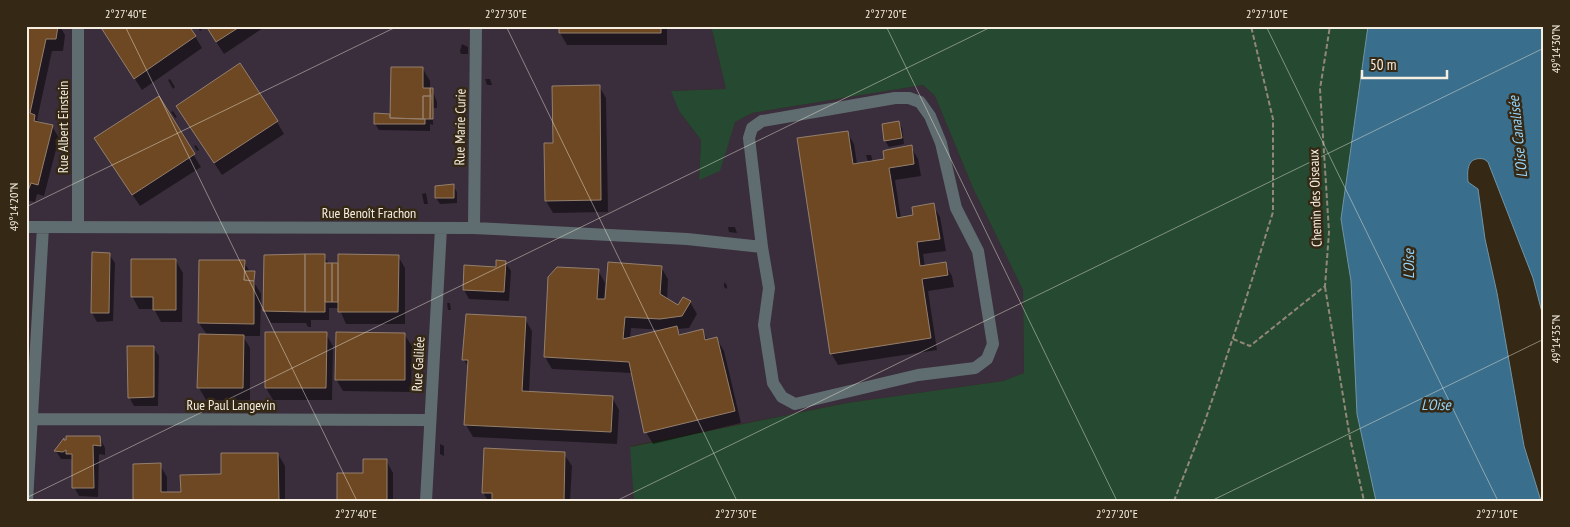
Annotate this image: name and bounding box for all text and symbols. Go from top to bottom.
text: 2°27'40"E [105,6,147,21]
text: 2°27'30"E [485,6,527,21]
text: 2°27'20"E [865,6,907,21]
text: 2°27'10"E [1246,6,1288,21]
text: 49°14'30"N [1548,25,1563,73]
scale bar [1362,48,1448,80]
text: 50 m [1370,55,1396,74]
street label: Rue Albert Einstein [54,81,72,173]
street label: Rue Marie Curie [450,88,470,165]
water label: L'Oise Canalisée [1504,94,1531,179]
street label: Chemin des Oiseaux [1304,149,1326,247]
text: 49°14'20"N [6,183,21,231]
street label: Rue Benoît Frachon [322,204,416,222]
water label: L'Oise [1399,248,1418,279]
text: 49°14'35"N [1548,315,1563,363]
street label: Rue Galilée [408,336,428,392]
water label: L’Oise [1421,395,1452,414]
street label: Rue Paul Langevin [187,396,275,414]
text: 2°27'40"E [335,506,377,521]
text: 2°27'30"E [715,506,757,521]
text: 2°27'20"E [1096,506,1138,521]
text: 2°27'10"E [1476,506,1518,521]

